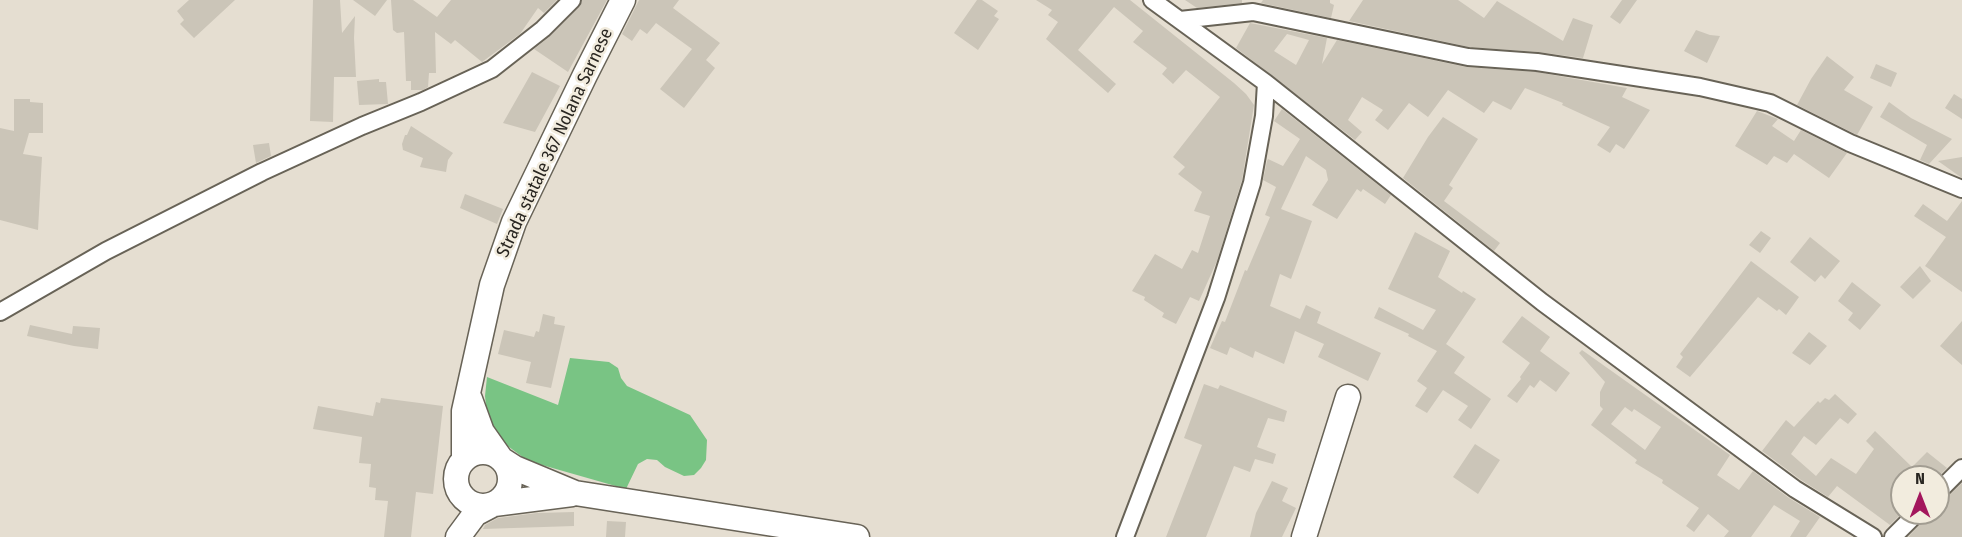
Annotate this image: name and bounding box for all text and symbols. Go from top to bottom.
street label: Strada statale 367 Nolana Sarnese [492,25,618,261]
north arrow [1890,465,1950,525]
text: N [1915,469,1925,488]

